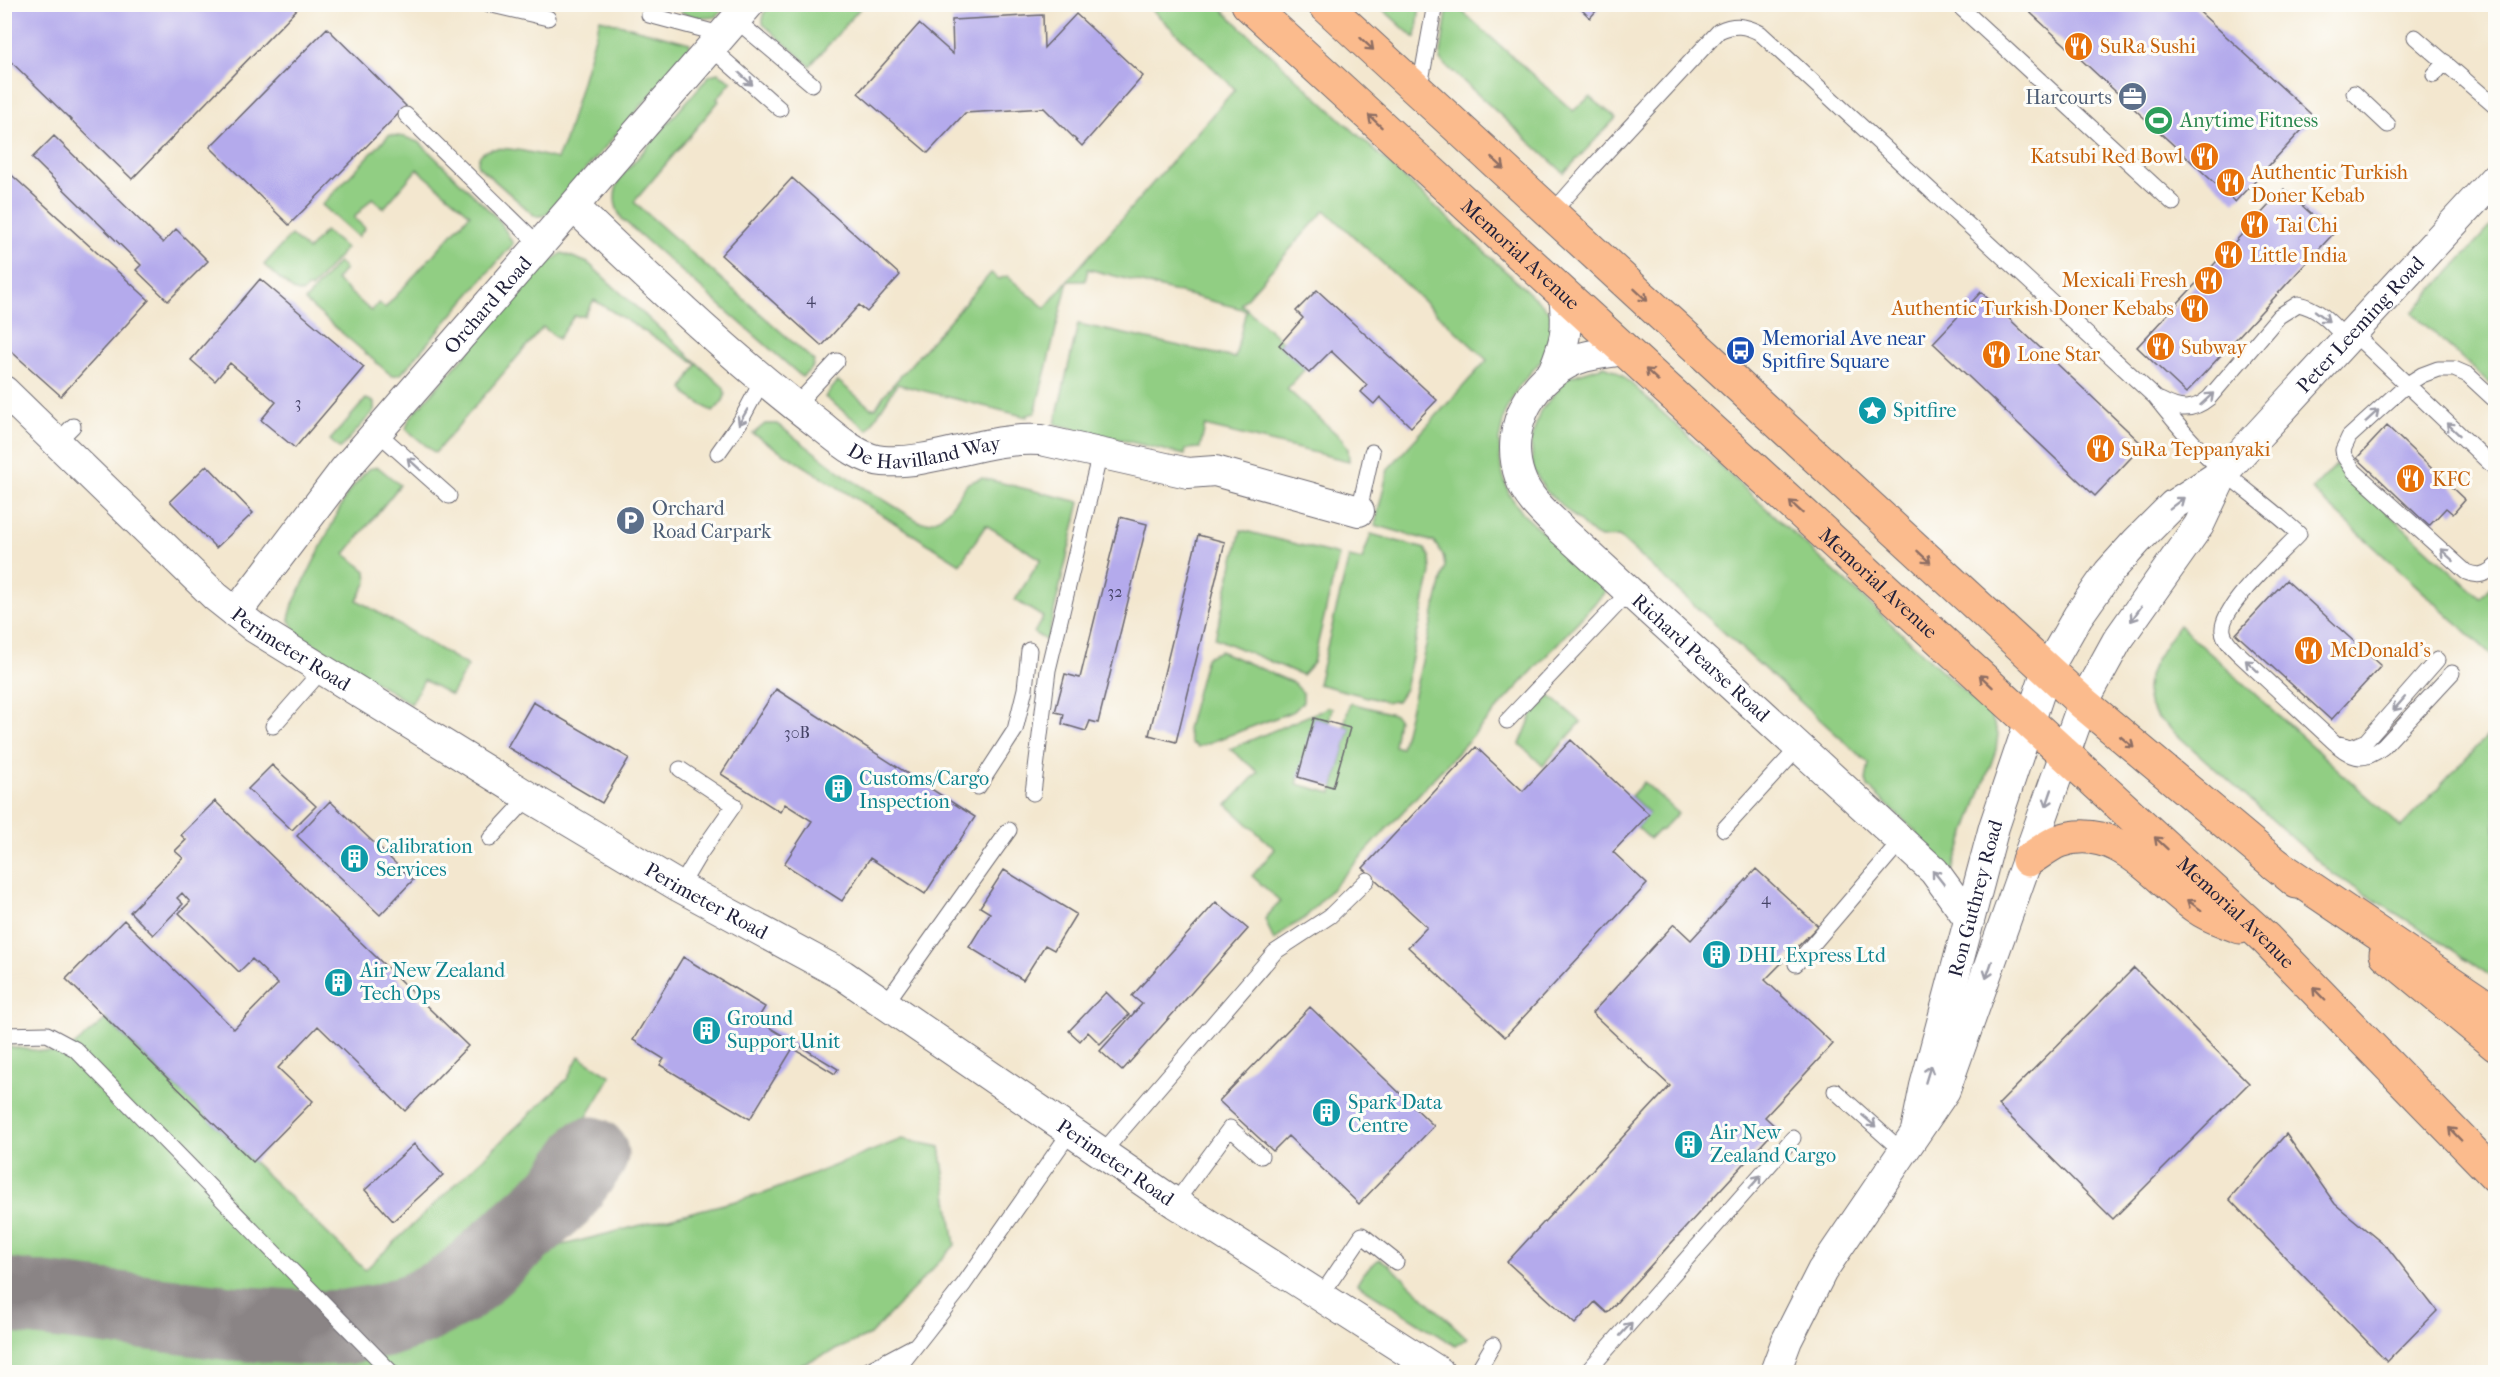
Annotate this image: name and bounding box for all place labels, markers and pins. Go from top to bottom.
restaurant icon: SuRa Sushi [2063,30,2095,62]
place label: SuRa Sushi [2100,35,2196,58]
office icon: Harcourts [2117,81,2149,113]
place label: Harcourts [2025,86,2112,109]
sports icon: Anytime Fitness [2143,104,2175,136]
place label: Anytime Fitness [2179,109,2318,132]
restaurant icon: Katsubi Red Bowl [2188,140,2220,172]
place label: Katsubi Red Bowl [2030,145,2183,168]
place label: Authentic Turkish Doner Kebab [2250,161,2409,207]
restaurant icon: Authentic Turkish Doner Kebab [2214,167,2246,199]
restaurant icon: Tai Chi [2239,209,2271,241]
place label: Tai Chi [2276,214,2338,237]
restaurant icon: Little India [2213,239,2245,271]
place label: Little India [2250,244,2348,267]
restaurant icon: Mexicali Fresh [2192,264,2224,296]
place label: Mexicali Fresh [2062,269,2188,292]
restaurant icon: Authentic Turkish Doner Kebabs [2179,292,2211,324]
place label: Authentic Turkish Doner Kebabs [1891,297,2174,320]
place label: Memorial Ave near Spitfire Square [1762,327,1926,373]
restaurant icon: Subway [2144,331,2176,363]
bus stop icon: Memorial Ave near Spitfire Square [1725,334,1757,366]
place label: Subway [2181,336,2248,359]
restaurant icon: Lone Star [1980,338,2012,370]
place label: Lone Star [2017,343,2101,366]
place icon: Spitfire [1856,394,1888,426]
place label: Spitfire [1893,399,1957,422]
restaurant icon: SuRa Teppanyaki [2084,433,2116,465]
place label: SuRa Teppanyaki [2121,438,2271,461]
restaurant icon: KFC [2395,463,2427,495]
place label: KFC [2432,468,2471,491]
place label: Orchard Road Carpark [652,497,772,543]
parking icon: Orchard Road Carpark [615,504,647,536]
restaurant icon: McDonald's [2293,634,2325,666]
place label: McDonald's [2330,639,2431,662]
place label: Customs/Cargo Inspection [859,767,989,813]
building icon: Customs/Cargo Inspection [822,773,854,805]
place label: Calibration Services [376,835,473,881]
building icon: Calibration Services [339,842,371,874]
building icon: DHL Express Ltd [1701,939,1733,971]
place label: DHL Express Ltd [1738,944,1887,967]
place label: Air New Zealand Tech Ops [359,959,506,1005]
building icon: Air New Zealand Tech Ops [323,966,355,998]
place label: Ground Support Unit [727,1007,840,1053]
building icon: Ground Support Unit [690,1014,722,1046]
place label: Spark Data Centre [1348,1091,1443,1137]
building icon: Spark Data Centre [1311,1097,1343,1129]
place label: Air New Zealand Cargo [1709,1121,1836,1167]
building icon: Air New Zealand Cargo [1673,1128,1705,1160]

